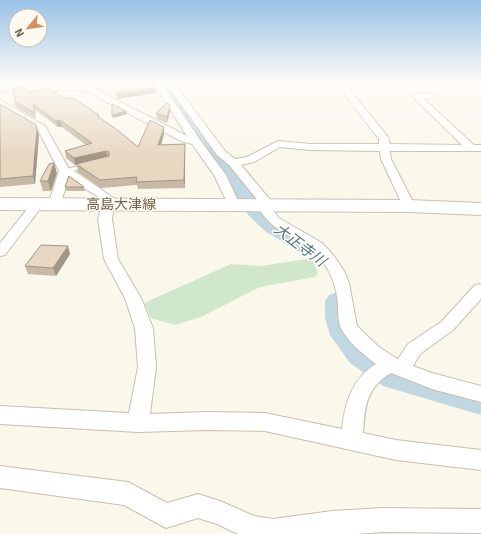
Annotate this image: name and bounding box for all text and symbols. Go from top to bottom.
north arrow [8,8,48,48]
text: N [12,26,27,39]
street label: 高島大津線 [86,196,156,213]
water label: 大正寺川 [271,220,331,271]

